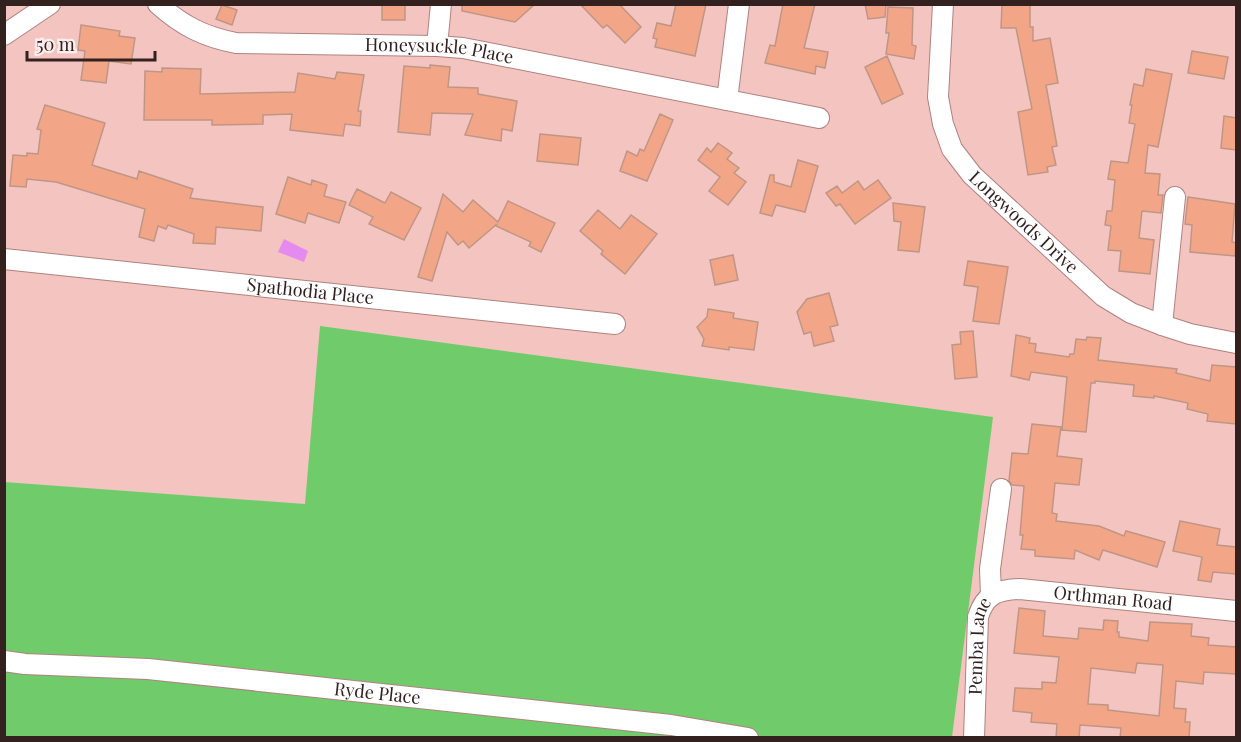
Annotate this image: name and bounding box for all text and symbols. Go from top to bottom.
scale bar [27,24,154,62]
text: 50 m [36,32,75,56]
street label: Honeysuckle Place [365,32,516,69]
street label: Longwoods Drive [964,165,1084,278]
street label: Spathodia Place [246,272,375,309]
street label: Orthman Road [1053,579,1174,616]
street label: Pemba Lane [962,592,996,696]
street label: Ryde Place [333,676,422,709]

